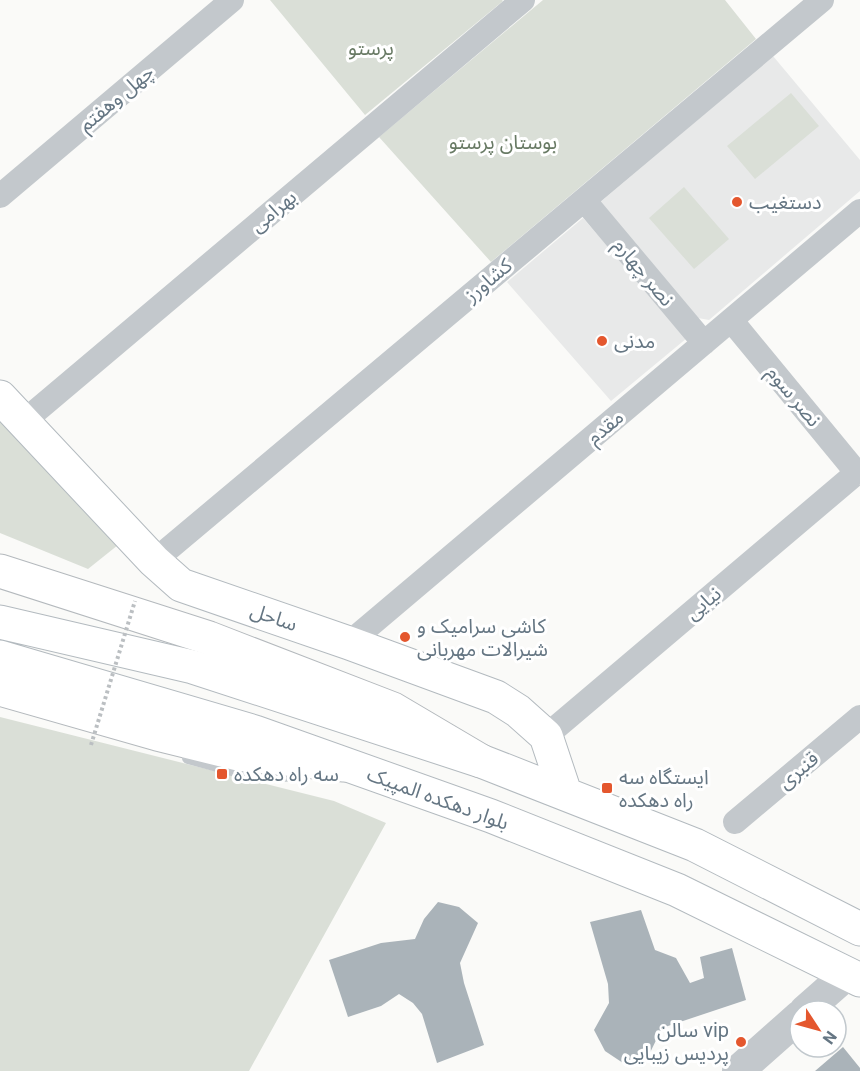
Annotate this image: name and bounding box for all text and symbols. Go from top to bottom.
park label: پرستو [348,36,394,61]
street label: چهل وهفتم [74,60,160,139]
park label: بوستان پرستو [449,130,557,155]
street label: بهرامی [245,185,301,237]
place label: دستغیب [749,190,821,214]
marker: دستغیب [730,195,744,209]
street label: نصر چهارم [606,233,679,313]
street label: کشاورز [459,253,517,307]
place label: مدنی [614,329,655,353]
marker: مدنی [595,334,609,348]
street label: نصر سوم [759,361,826,433]
street label: مقدم [582,405,630,452]
street label: نیایی [680,581,726,625]
street label: ساحل [247,598,301,636]
place label: کاشی سرامیک و شیرالات مهربانی [417,614,548,661]
marker: کاشی سرامیک و شیرالات مهربانی [398,630,412,644]
street label: قنبری [773,746,823,794]
street label: بلوار دهکده المپیک [364,761,512,836]
place label: سه راه دهکده [234,762,339,786]
place label: ایستگاه سه راه دهکده [619,765,709,812]
marker: سه راه دهکده [215,767,229,781]
marker: ایستگاه سه راه دهکده [600,781,614,795]
north arrow [788,999,848,1059]
place label: سالن vip پردیس زیبایی [624,1018,729,1066]
text: N [819,1027,841,1048]
marker: سالن vip پردیس زیبایی [734,1035,748,1049]

